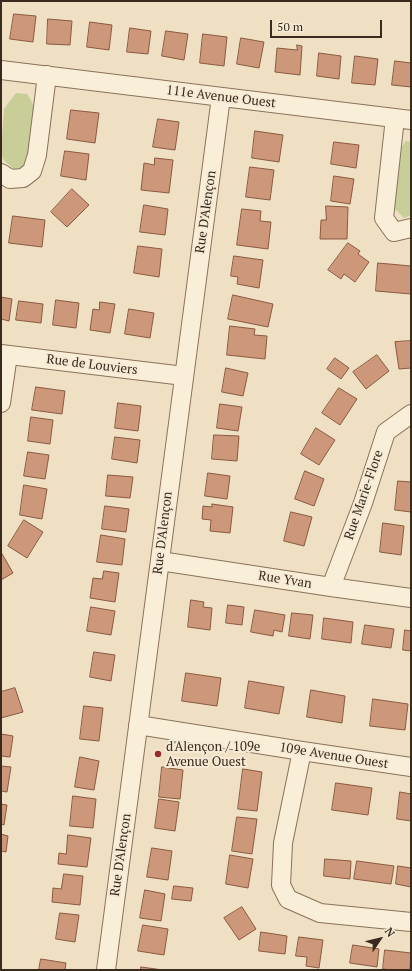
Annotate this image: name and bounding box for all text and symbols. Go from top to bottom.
scale bar [272,12,384,38]
text: 50 m [277,19,303,34]
street label: 111e Avenue Ouest [165,83,277,111]
street label: Rue D'Alençon [192,170,220,254]
street label: Rue de Louviers [45,352,139,378]
street label: Rue Marie-Flore [341,448,387,542]
street label: Rue D'Alençon [150,491,176,575]
street label: Rue Yvan [257,568,313,592]
place label: d'Alençon / 109e Avenue Ouest [166,739,260,770]
street label: 109e Avenue Ouest [278,740,390,772]
marker: d'Alençon / 109e Avenue Ouest [153,749,163,759]
street label: Rue D'Alençon [107,813,135,897]
north arrow [360,919,400,959]
text: N [382,925,398,940]

